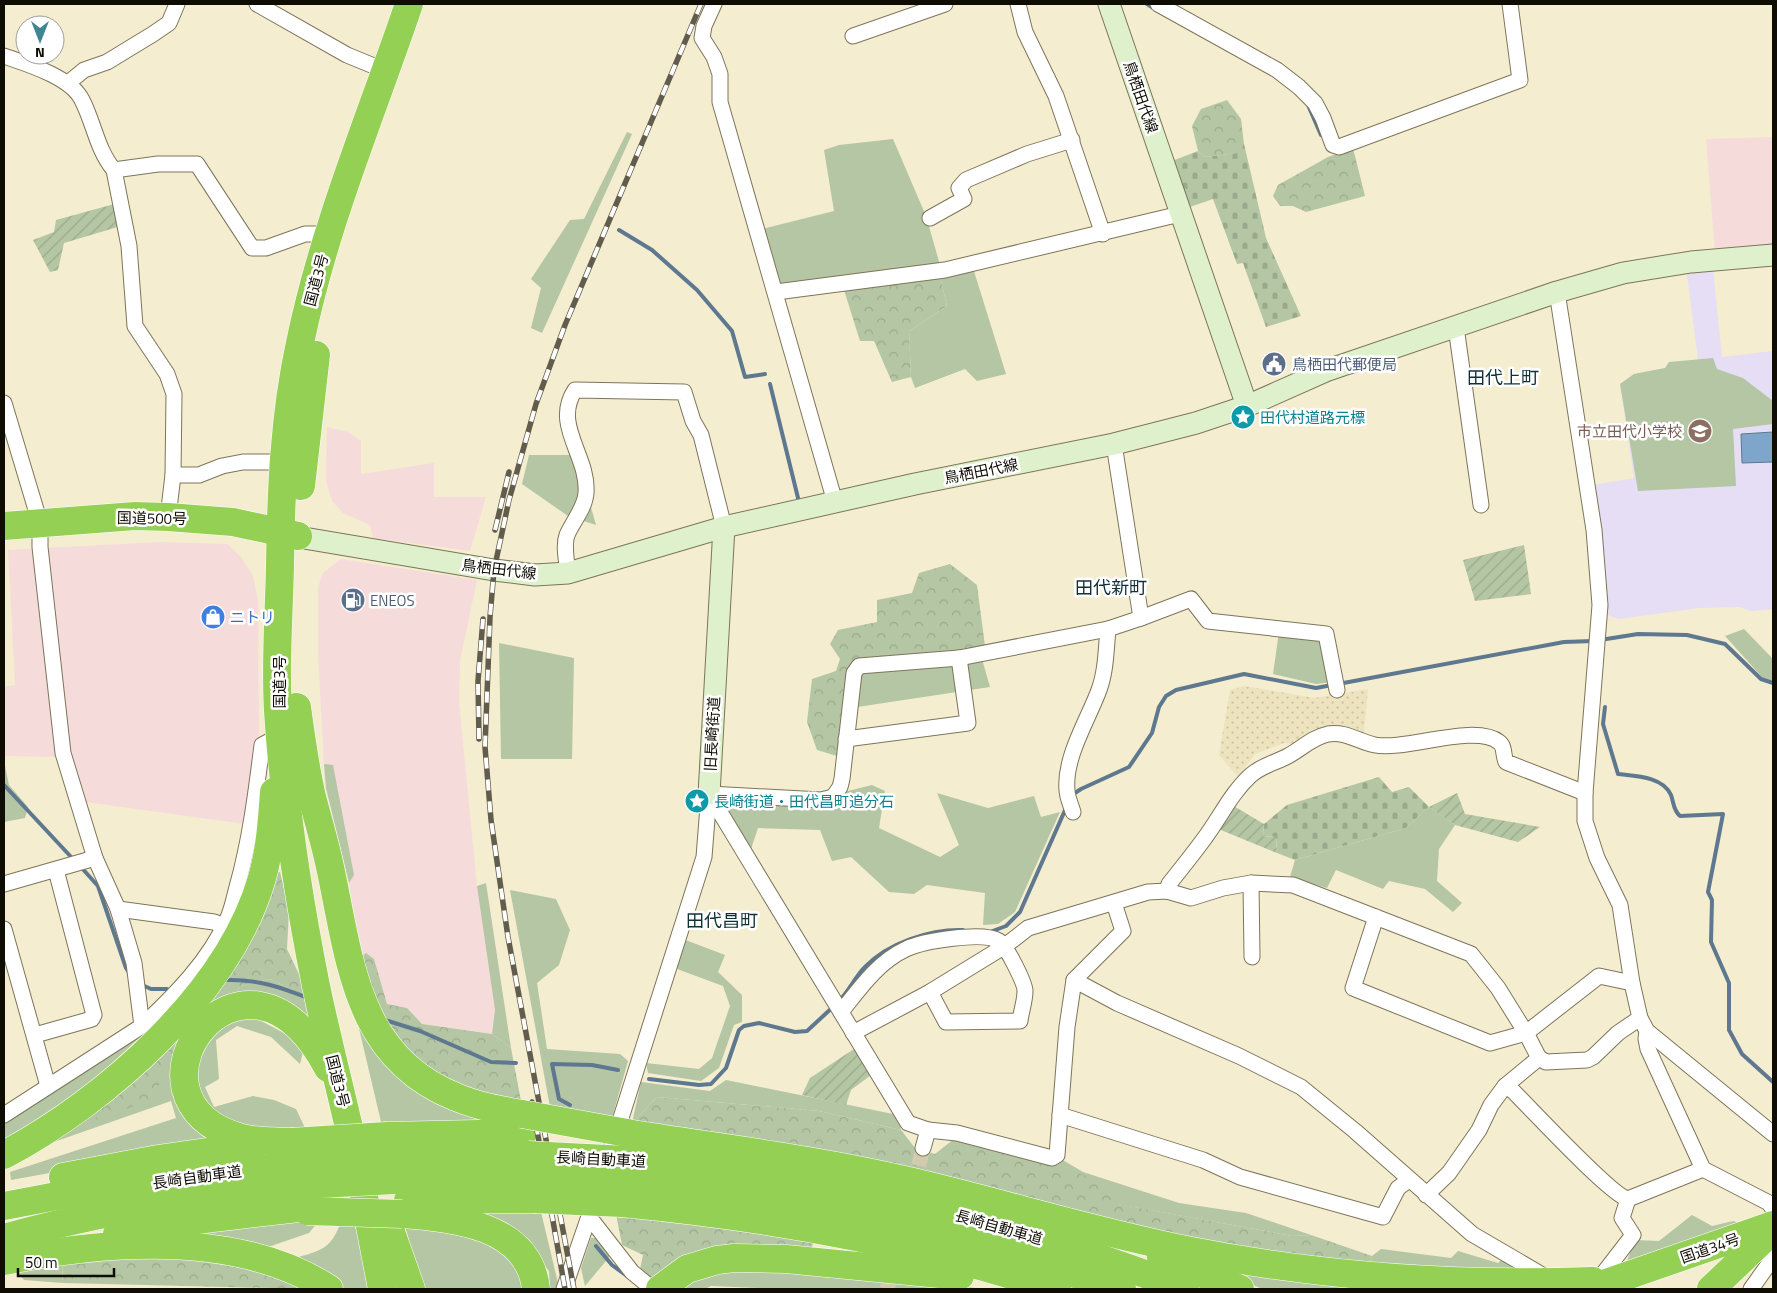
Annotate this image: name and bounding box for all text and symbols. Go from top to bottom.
north arrow [15,15,65,65]
text: N [35,43,45,64]
street label: 鳥栖田代線 [1118,58,1164,136]
street label: 国道3号 [298,251,334,309]
public building icon: 鳥栖田代郵便局 [1261,351,1287,377]
place label: 鳥栖田代郵便局 [1292,353,1397,376]
district label: 田代上町 [1467,364,1539,391]
place icon: 田代村道路元標 [1230,404,1256,430]
place label: 田代村道路元標 [1260,406,1365,429]
school or university icon: 市立田代小学校 [1687,418,1713,444]
place label: 市立田代小学校 [1577,420,1682,443]
street label: 鳥栖田代線 [942,453,1020,489]
street label: 国道500号 [117,506,187,530]
street label: 鳥栖田代線 [460,553,538,585]
district label: 田代新町 [1075,574,1147,601]
fuel station icon: ENEOS [340,587,366,613]
place label: ENEOS [370,589,415,612]
shop icon: ニトリ [200,604,226,630]
place label: ニトリ [230,606,275,629]
street label: 国道3号 [268,655,291,709]
street label: 旧長崎街道 [699,696,725,772]
place icon: 長崎街道・田代昌町追分石 [684,788,710,814]
place label: 長崎街道・田代昌町追分石 [714,790,894,813]
district label: 田代昌町 [686,907,758,934]
street label: 国道3号 [320,1052,356,1110]
street label: 長崎自動車道 [555,1145,647,1173]
street label: 長崎自動車道 [151,1159,243,1195]
street label: 長崎自動車道 [953,1204,1045,1250]
street label: 国道34号 [1677,1227,1743,1269]
scale bar [18,1246,114,1278]
text: 50 m [25,1251,58,1274]

